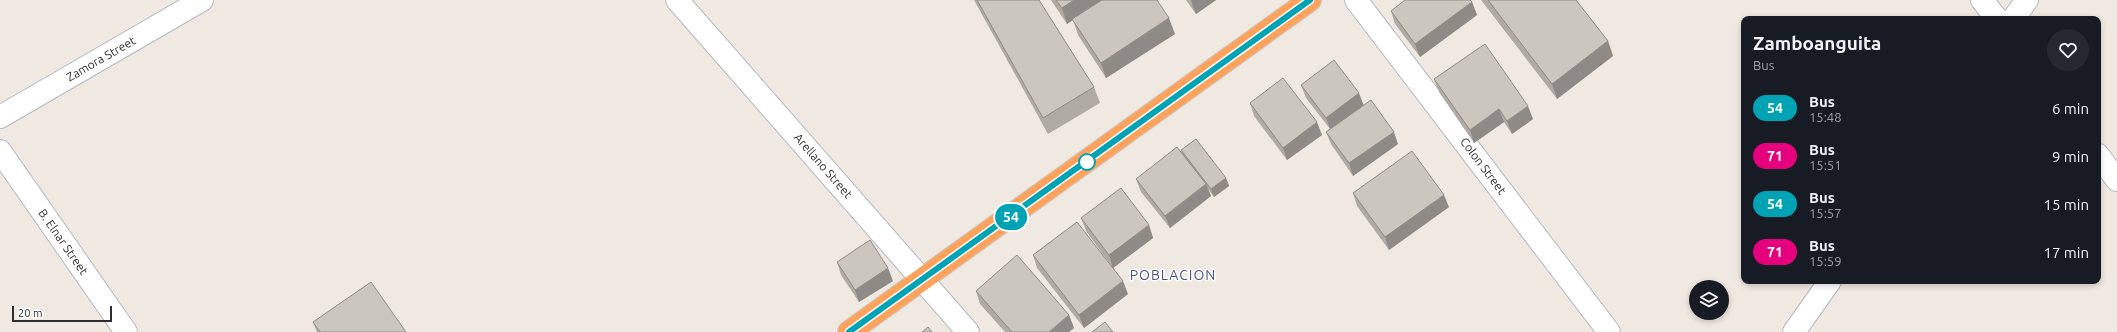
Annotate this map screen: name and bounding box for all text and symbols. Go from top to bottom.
button: heart [2047,29,2089,71]
text: Zamboanguita [1753,32,1881,54]
street label: Zamora Street [64,33,138,84]
text: Bus [1753,58,1774,72]
text: Bus [1809,93,1835,110]
text: 54 [1767,100,1783,116]
text: 6 min [2052,100,2089,117]
text: 15:48 [1809,110,1842,124]
street label: Arellano Street [792,131,855,201]
street label: Colon Street [1458,135,1509,197]
text: Bus [1809,141,1835,158]
text: 71 [1767,148,1783,164]
text: 9 min [2052,148,2089,165]
unlabelled marker [1078,153,1096,171]
text: 15:51 [1809,158,1842,172]
text: Bus [1809,189,1835,206]
text: 54 [1767,196,1783,212]
text: 15 min [2043,196,2089,213]
line badge: 54 [993,204,1029,230]
street label: B. Elnar Street [36,206,91,277]
text: 15:57 [1809,206,1842,220]
text: 54 [1003,209,1019,225]
text: Bus [1809,237,1835,254]
text: 71 [1767,244,1783,260]
text: 17 min [2043,244,2089,261]
text: 15:59 [1809,254,1842,268]
district label: POBLACION [1130,267,1216,283]
map controls [1689,280,1729,320]
button: layers [1689,280,1729,320]
scale bar [12,304,112,323]
text: 20 m [18,307,42,319]

